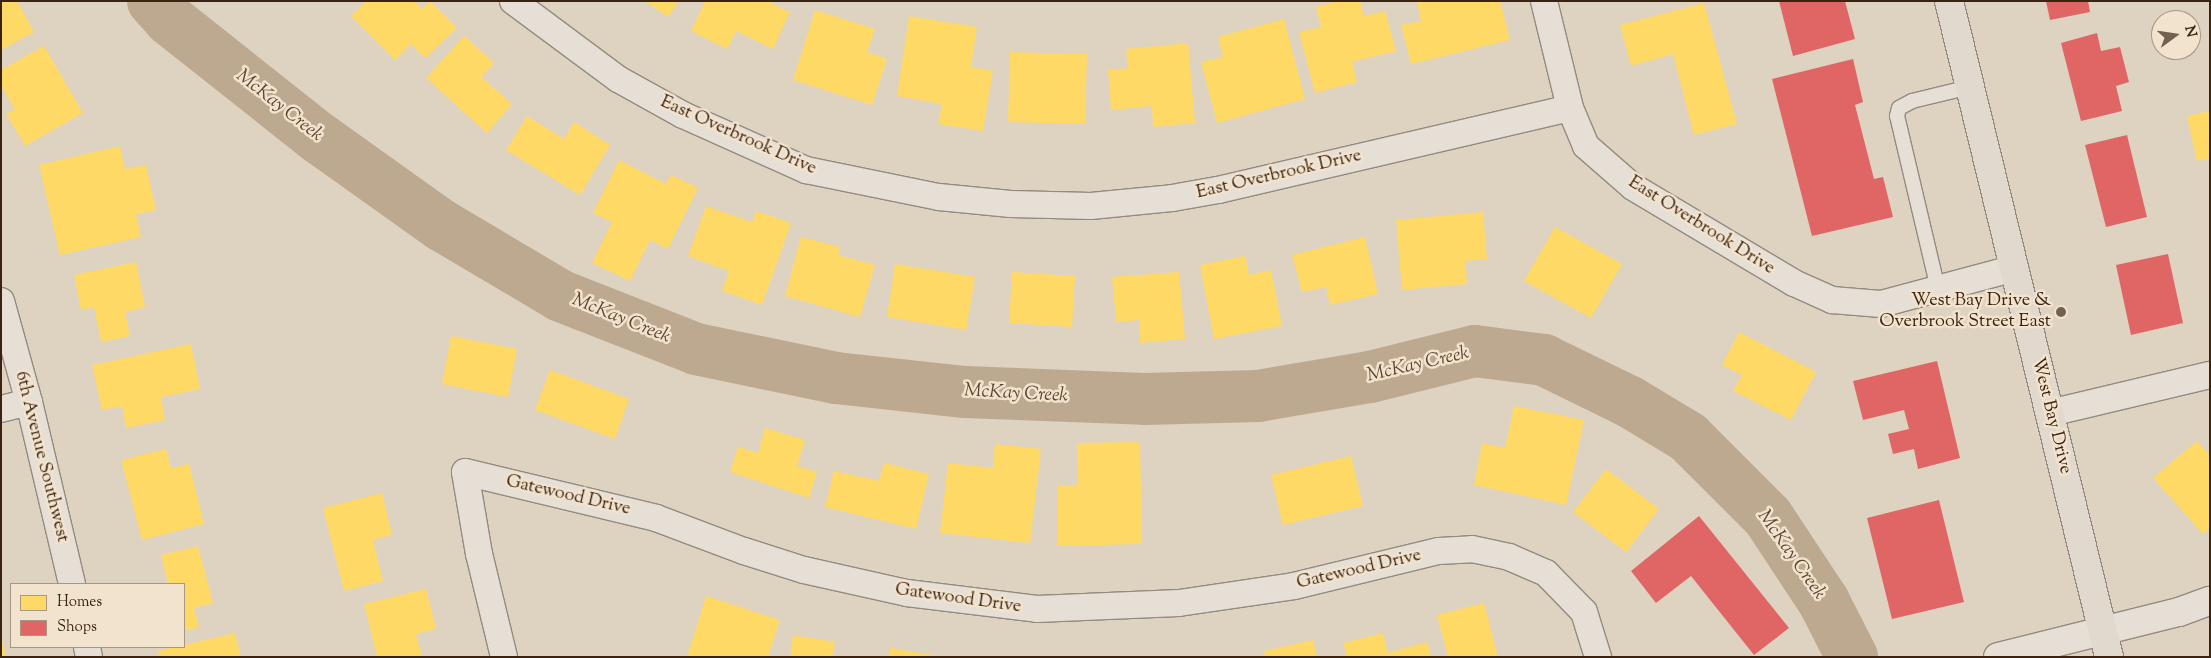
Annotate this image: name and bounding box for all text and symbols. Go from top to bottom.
north arrow [2151,10,2201,60]
text: N [2179,24,2201,39]
water label: McKay Creek [231,65,327,147]
street label: East Overbrook Drive [657,92,819,180]
street label: East Overbrook Drive [1194,146,1364,204]
street label: East Overbrook Drive [1624,172,1778,280]
water label: McKay Creek [569,289,673,349]
place label: West Bay Drive & Overbrook Street East [1879,291,2051,334]
marker: West Bay Drive & Overbrook Street East [2055,306,2067,318]
water label: McKay Creek [1365,342,1471,388]
street label: West Bay Drive [2026,356,2076,476]
street label: 6th Avenue Southwest [9,369,73,545]
water label: McKay Creek [963,380,1069,408]
street label: Gatewood Drive [504,471,632,521]
water label: McKay Creek [1752,506,1830,604]
street label: Gatewood Drive [1295,545,1423,595]
street label: Gatewood Drive [894,579,1022,619]
legend [10,583,185,648]
text: Homes [57,592,102,613]
text: Shops [57,617,97,638]

